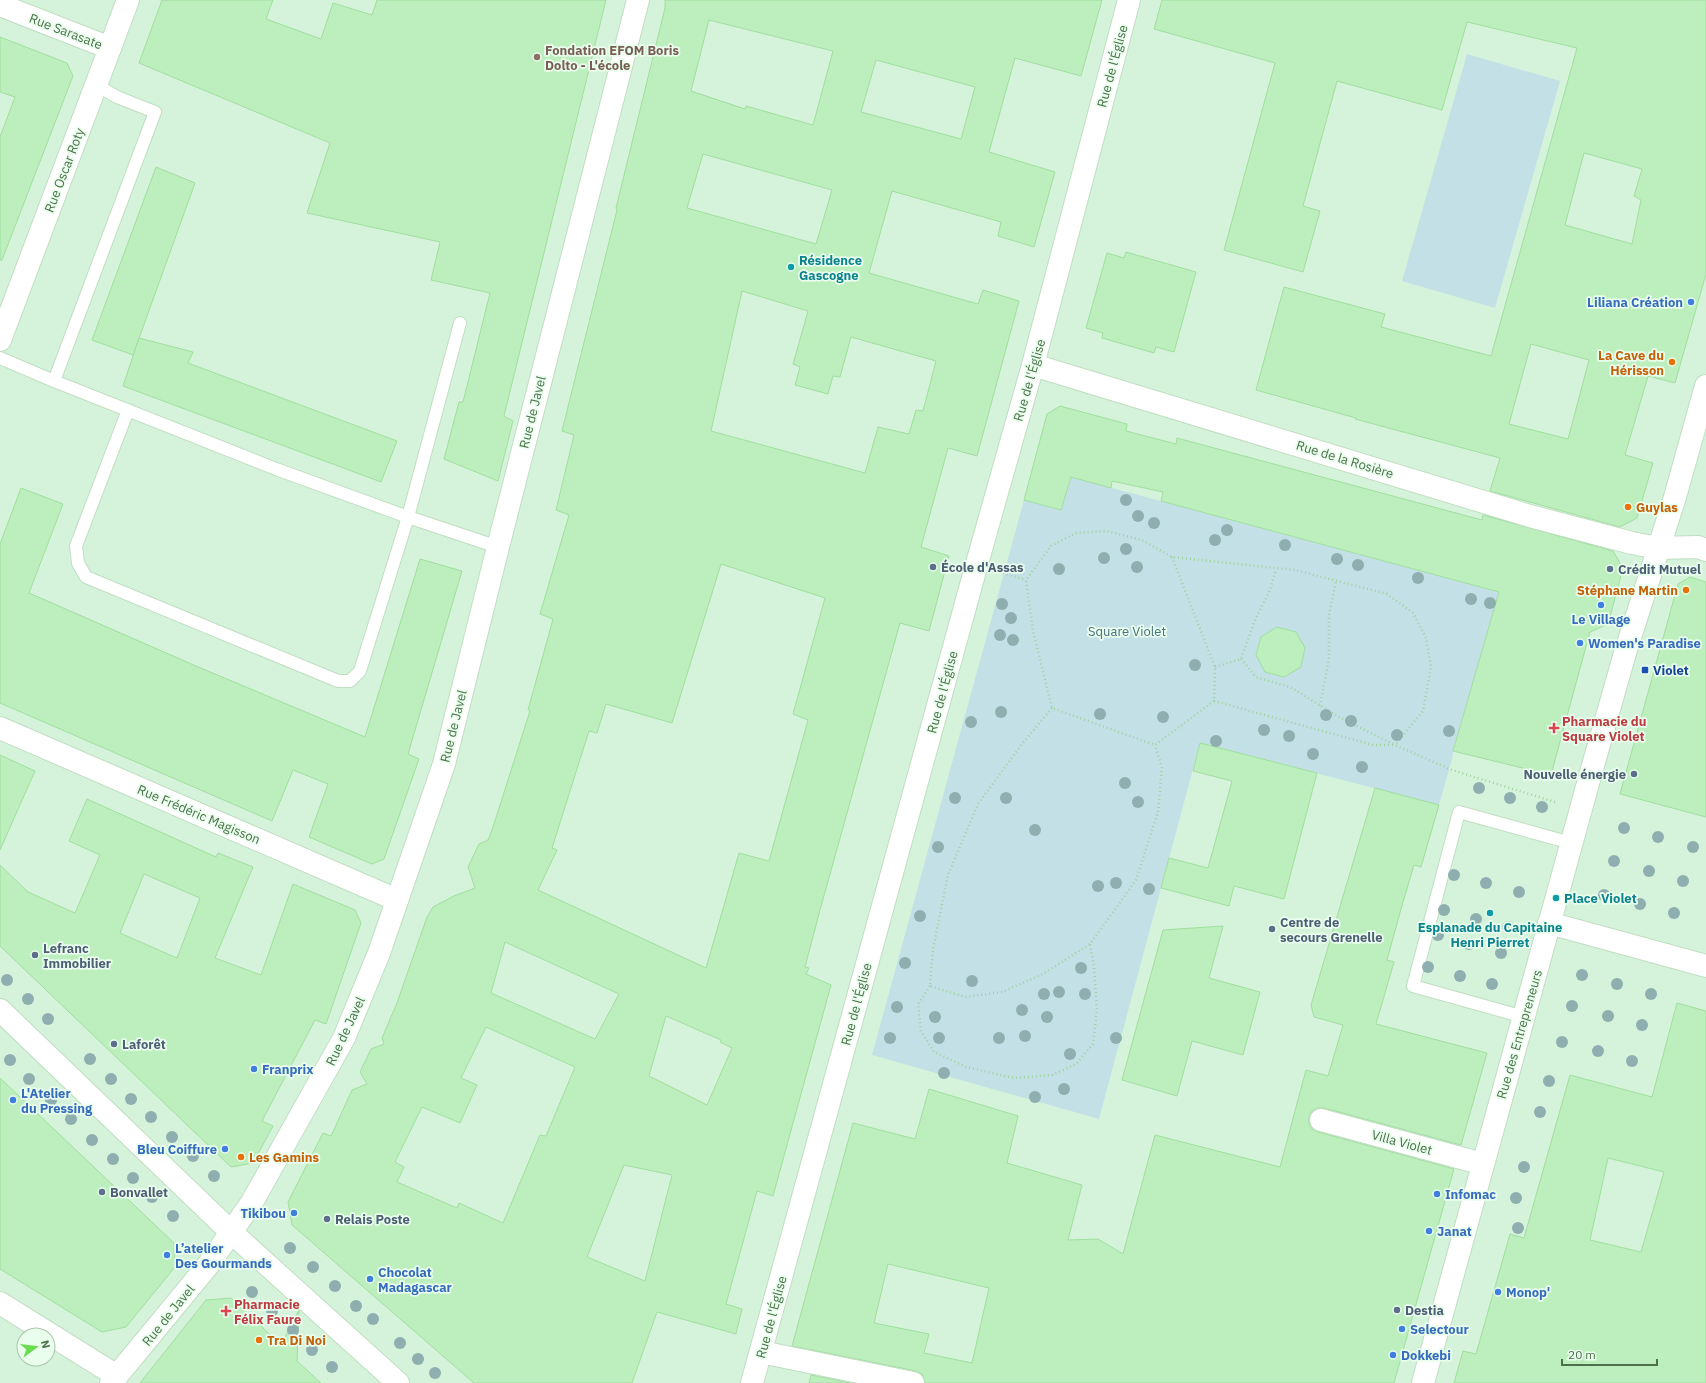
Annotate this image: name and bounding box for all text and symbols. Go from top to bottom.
street label: Rue Sarasate [27,10,105,53]
street label: Rue de l'Église [1093,23,1132,109]
place label: Fondation EFOM Boris Dolto - L'école [545,42,679,74]
marker: Fondation EFOM Boris Dolto - L'école [532,52,542,62]
street label: Rue Oscar Roty [41,125,89,215]
place label: Résidence Gascogne [799,252,862,284]
marker: Résidence Gascogne [786,262,796,272]
place label: Liliana Création [1587,294,1683,311]
marker: Liliana Création [1686,297,1696,307]
street label: Rue de l'Église [1010,337,1049,423]
place label: La Cave du Hérisson [1598,347,1664,379]
marker: La Cave du Hérisson [1667,357,1677,367]
street label: Rue de Javel [515,374,550,450]
street label: Rue de la Rosière [1294,437,1396,482]
place label: Guylas [1636,499,1678,516]
marker: Guylas [1623,502,1633,512]
place label: École d'Assas [941,559,1024,576]
place label: Crédit Mutuel [1618,561,1701,578]
marker: École d'Assas [928,562,938,572]
marker: Crédit Mutuel [1605,564,1615,574]
place label: Stéphane Martin [1577,582,1678,599]
marker: Stéphane Martin [1681,585,1691,595]
marker: Le Village [1596,600,1606,610]
place label: Le Village [1572,611,1630,628]
park label: Square Violet [1088,623,1166,640]
place label: Women's Paradise [1588,635,1701,652]
marker: Women's Paradise [1575,638,1585,648]
street label: Rue de l'Église [923,649,962,735]
place label: Violet [1653,662,1689,679]
marker: Violet [1640,665,1650,675]
street label: Rue de Javel [436,688,471,764]
place label: Pharmacie du Square Violet [1562,713,1646,745]
marker: Pharmacie du Square Violet [1549,723,1559,733]
place label: Nouvelle énergie [1524,766,1626,783]
marker: Nouvelle énergie [1629,769,1639,779]
street label: Rue Frédéric Magisson [135,781,263,848]
place label: Place Violet [1564,890,1637,907]
marker: Place Violet [1551,893,1561,903]
marker: Esplanade du Capitaine Henri Pierret [1485,908,1495,918]
place label: Centre de secours Grenelle [1280,914,1382,946]
place label: Esplanade du Capitaine Henri Pierret [1418,919,1562,951]
marker: Centre de secours Grenelle [1267,924,1277,934]
place label: Lefranc Immobilier [43,940,111,972]
marker: Lefranc Immobilier [30,950,40,960]
street label: Rue de l'Église [837,961,876,1047]
street label: Rue des Entrepreneurs [1493,968,1546,1101]
street label: Rue de Javel [322,994,369,1068]
place label: Laforêt [122,1036,166,1053]
marker: Laforêt [109,1039,119,1049]
place label: Franprix [262,1061,314,1078]
marker: Franprix [249,1064,259,1074]
place label: L'Atelier du Pressing [21,1085,93,1117]
marker: L'Atelier du Pressing [8,1095,18,1105]
street label: Villa Violet [1370,1126,1434,1159]
place label: Bleu Coiffure [137,1141,217,1158]
marker: Bleu Coiffure [220,1144,230,1154]
place label: Les Gamins [249,1149,320,1166]
marker: Les Gamins [236,1152,246,1162]
place label: Bonvallet [110,1184,168,1201]
place label: Infomac [1445,1186,1496,1203]
marker: Bonvallet [97,1187,107,1197]
marker: Infomac [1432,1189,1442,1199]
place label: Tikibou [240,1205,286,1222]
marker: Tikibou [289,1208,299,1218]
place label: Relais Poste [335,1211,410,1228]
marker: Relais Poste [322,1214,332,1224]
place label: Janat [1437,1223,1472,1240]
marker: Janat [1424,1226,1434,1236]
place label: L’atelier Des Gourmands [175,1240,272,1272]
marker: L’atelier Des Gourmands [162,1250,172,1260]
place label: Chocolat Madagascar [378,1264,452,1296]
marker: Chocolat Madagascar [365,1274,375,1284]
street label: Rue de l'Église [752,1274,791,1360]
street label: Rue de Javel [138,1281,199,1349]
place label: Monop' [1506,1284,1550,1301]
marker: Monop' [1493,1287,1503,1297]
place label: Pharmacie Félix Faure [234,1296,301,1328]
place label: Destia [1405,1302,1444,1319]
marker: Destia [1392,1305,1402,1315]
marker: Pharmacie Félix Faure [221,1306,231,1316]
place label: Selectour [1410,1321,1469,1338]
marker: Selectour [1397,1324,1407,1334]
north arrow [16,1327,56,1367]
place label: Tra Di Noi [267,1332,326,1349]
marker: Tra Di Noi [254,1335,264,1345]
text: N [38,1339,53,1350]
scale bar [1562,1341,1657,1367]
place label: Dokkebi [1401,1347,1451,1364]
text: 20 m [1568,1347,1596,1362]
marker: Dokkebi [1388,1350,1398,1360]

